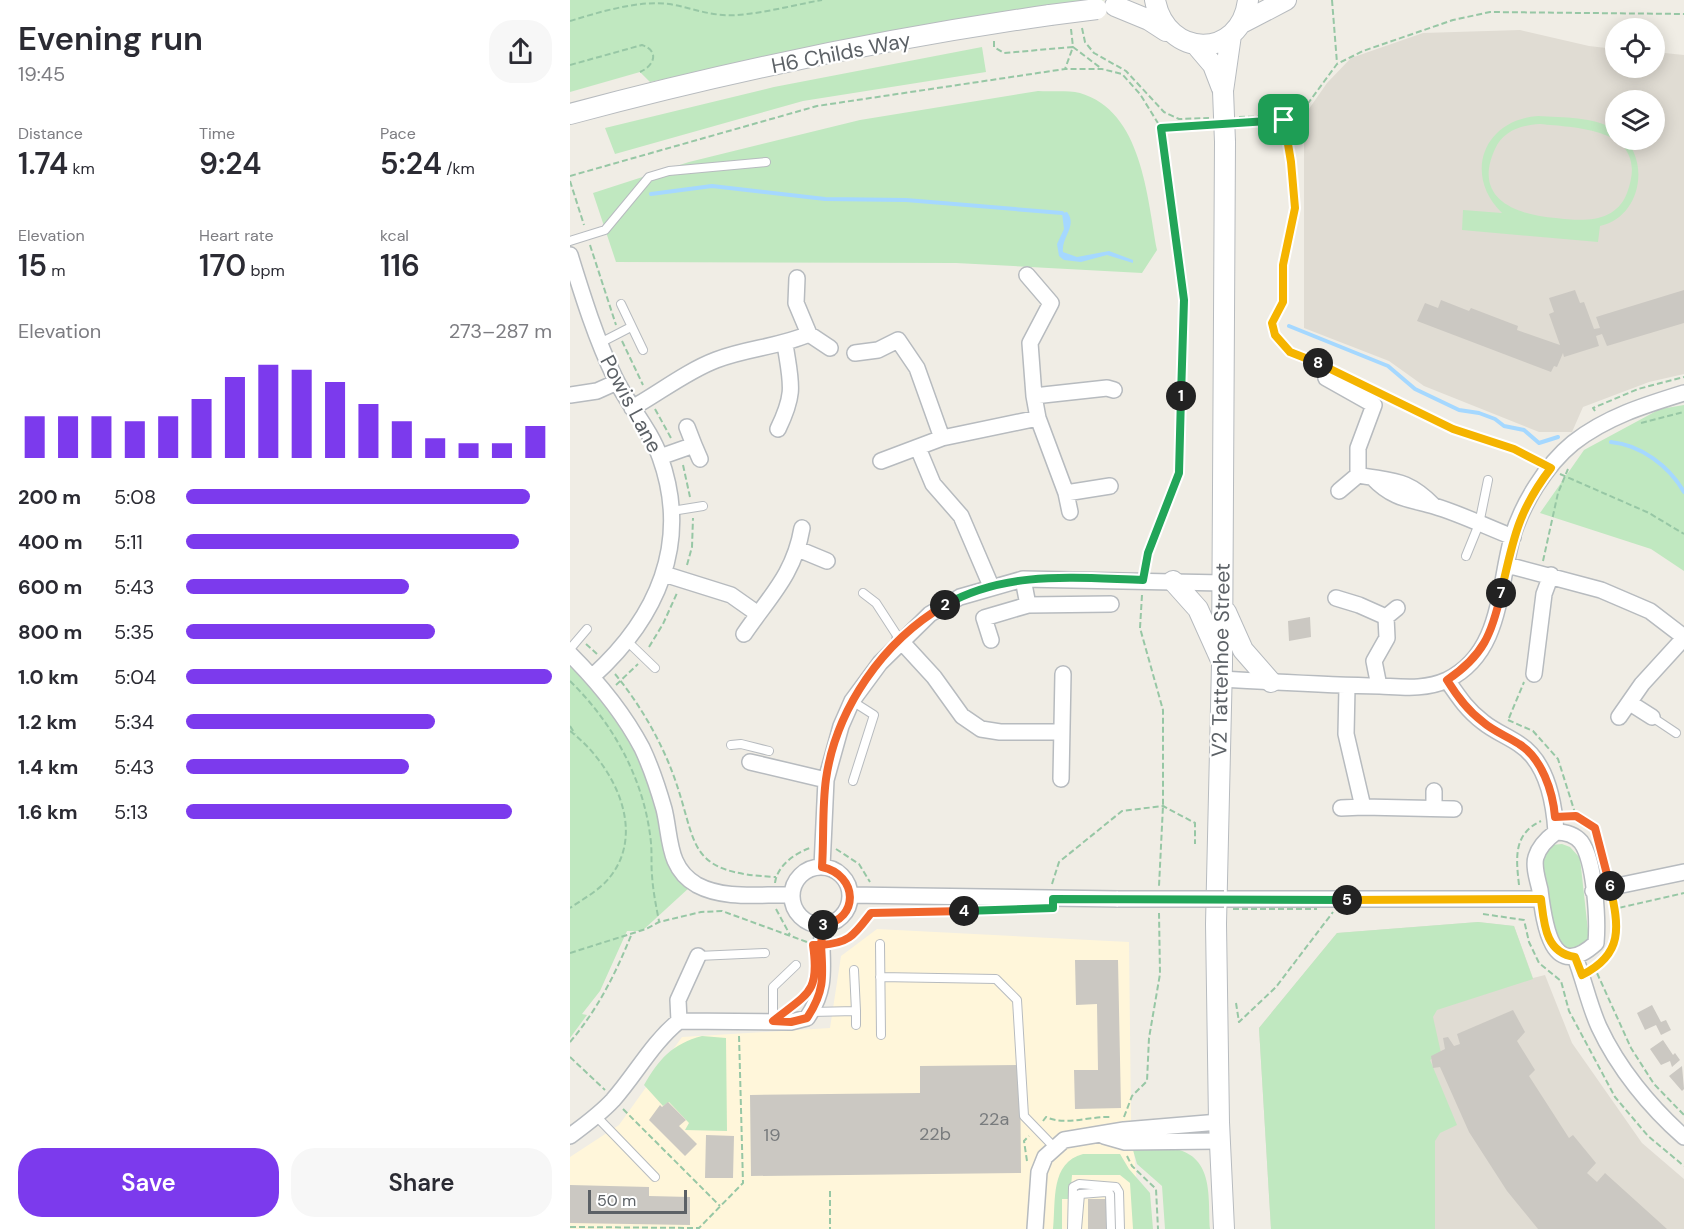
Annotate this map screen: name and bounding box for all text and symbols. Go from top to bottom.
text: Evening run [18,17,203,60]
map controls [1605,18,1665,150]
button: locate [1605,18,1665,78]
button: share [489,20,552,83]
street label: H6 Childs Way [769,26,913,80]
text: 19:45 [18,61,65,87]
button: layers [1605,90,1665,150]
pin [1258,94,1309,145]
icon: arrive [1267,103,1300,136]
text: Distance [18,123,83,144]
text: Time [199,123,235,144]
text: Pace [380,123,416,144]
text: 1.74 [18,144,68,183]
text: 9:24 [199,144,261,183]
text: 5:24 [380,144,442,183]
text: km [68,158,95,179]
text: /km [442,158,475,179]
text: Elevation [18,225,85,246]
text: Heart rate [199,225,274,246]
text: kcal [380,225,409,246]
text: 15 [18,246,47,285]
text: 170 [199,246,246,285]
text: 116 [380,246,420,285]
text: m [47,260,66,281]
text: bpm [246,260,285,281]
text: Elevation [18,318,101,344]
text: 273–287 m [449,318,552,344]
pin: 8 [1303,348,1333,378]
street label: Powis Lane [593,350,669,458]
text: 8 [1313,352,1323,373]
pin: 1 [1166,381,1196,411]
text: 1 [1178,385,1184,406]
text: 200 m [18,484,81,510]
text: 5:08 [114,484,156,510]
text: 400 m [18,529,83,555]
text: 5:11 [114,529,143,555]
street label: V2 Tattenhoe Street [1205,563,1237,757]
text: 600 m [18,574,82,600]
text: 5:43 [114,574,154,600]
pin: 7 [1486,578,1516,608]
text: 7 [1497,582,1505,603]
pin: 2 [930,590,960,620]
text: 2 [940,594,950,615]
text: 800 m [18,619,82,645]
text: 5:35 [114,619,154,645]
text: 1.0 km [18,664,79,690]
text: 5:04 [114,664,156,690]
text: 1.2 km [18,709,77,735]
text: 5:34 [114,709,154,735]
text: 1.4 km [18,754,78,780]
text: 5:43 [114,754,154,780]
text: 1.6 km [18,799,77,825]
text: 5:13 [114,799,148,825]
pin: 6 [1595,871,1625,901]
text: 6 [1605,875,1615,896]
pin: 5 [1332,885,1362,915]
text: 5 [1342,889,1352,910]
pin: 4 [949,896,979,926]
text: 4 [959,900,969,921]
pin: 3 [808,910,838,940]
text: 3 [818,914,828,935]
house number: 22a [979,1107,1009,1131]
house number: 22b [919,1122,951,1146]
house number: 19 [764,1123,780,1147]
button: Save [18,1148,279,1217]
button: Share [291,1148,552,1217]
scale bar [588,1187,687,1214]
text: 50 m [597,1190,636,1211]

